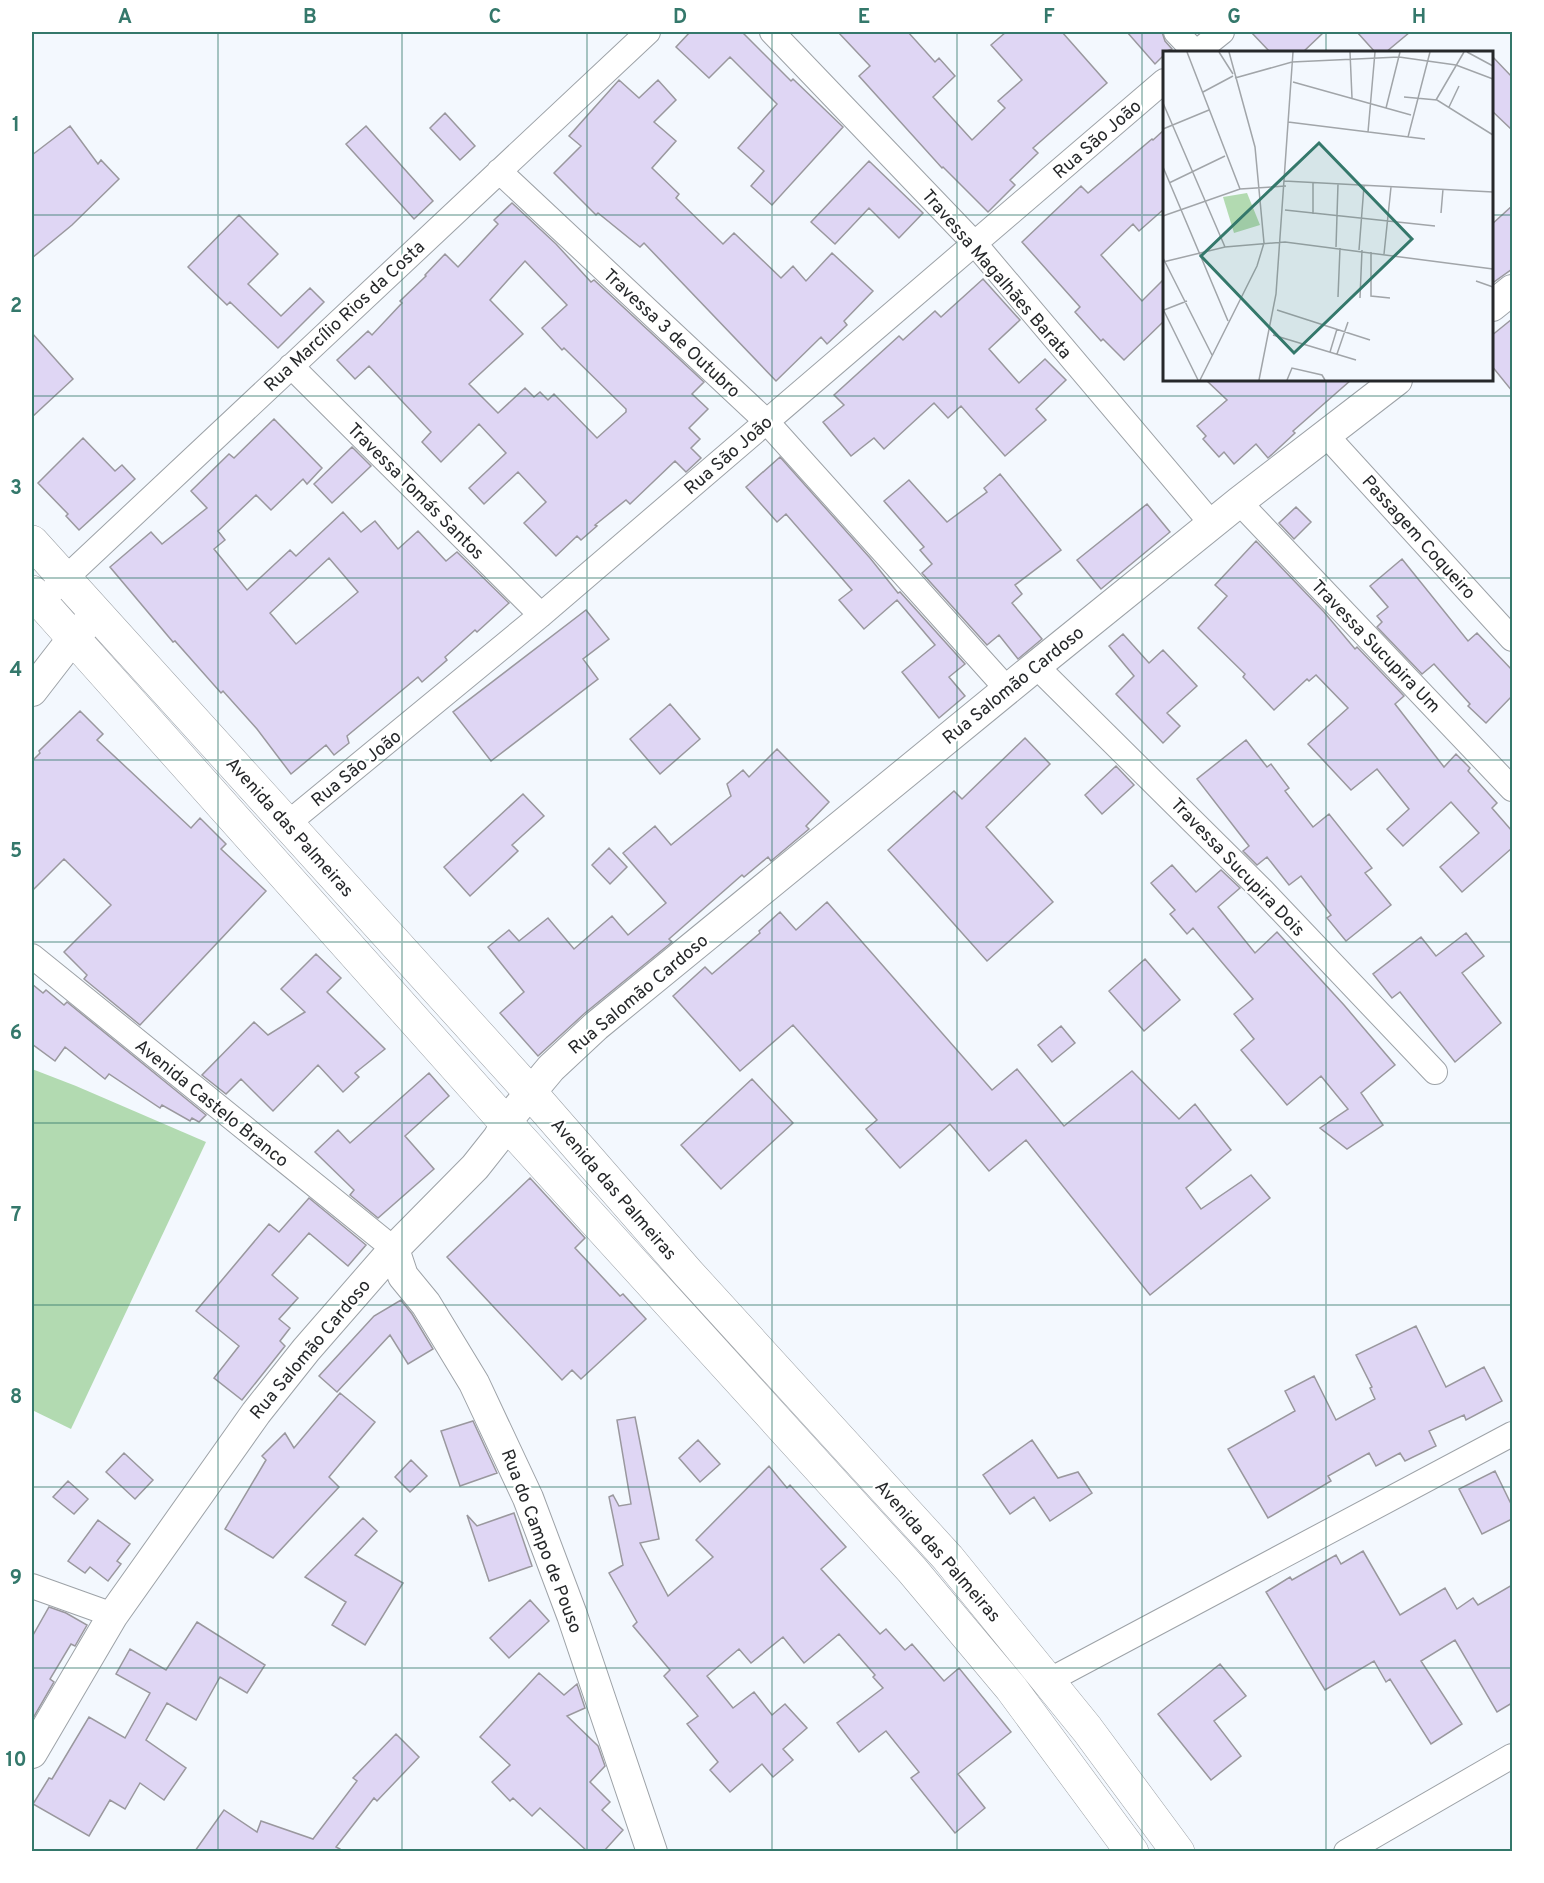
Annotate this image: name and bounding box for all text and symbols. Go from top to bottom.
text: A [118,5,132,31]
text: B [303,5,317,31]
text: C [489,5,501,31]
text: D [673,5,687,31]
text: E [858,5,870,31]
text: F [1043,5,1055,31]
text: G [1227,5,1241,31]
text: H [1412,5,1426,31]
inset map [1163,51,1493,381]
street label: Rua São João [1049,96,1147,185]
text: 1 [12,113,20,139]
street label: Travessa Magalhães Barata [916,185,1076,365]
street label: Rua Marcílio Rios da Costa [260,236,430,398]
street label: Travessa 3 de Outubro [597,264,744,404]
text: 2 [10,294,22,320]
street label: Rua São João [680,412,778,501]
street label: Travessa Tomás Santos [341,419,488,566]
street label: Passagem Coqueiro [1356,471,1480,605]
text: 3 [10,476,22,502]
street label: Travessa Sucupira Um [1305,576,1445,719]
street label: Rua Salomão Cardoso [938,622,1089,750]
text: 4 [10,658,22,684]
street label: Rua São João [307,726,407,813]
street label: Avenida das Palmeiras [220,753,358,903]
street label: Travessa Sucupira Dois [1165,794,1309,942]
text: 5 [10,839,22,865]
street label: Rua Salomão Cardoso [564,930,714,1060]
text: 6 [10,1021,22,1047]
street label: Avenida Castelo Branco [129,1035,293,1173]
street label: Avenida das Palmeiras [545,1114,681,1266]
text: 7 [11,1203,21,1229]
street label: Rua Salomão Cardoso [246,1275,376,1425]
text: 8 [10,1385,22,1411]
street label: Rua do Campo de Pouso [495,1446,586,1637]
street label: Avenida das Palmeiras [869,1476,1005,1628]
text: 9 [10,1566,22,1592]
text: 10 [5,1748,27,1774]

